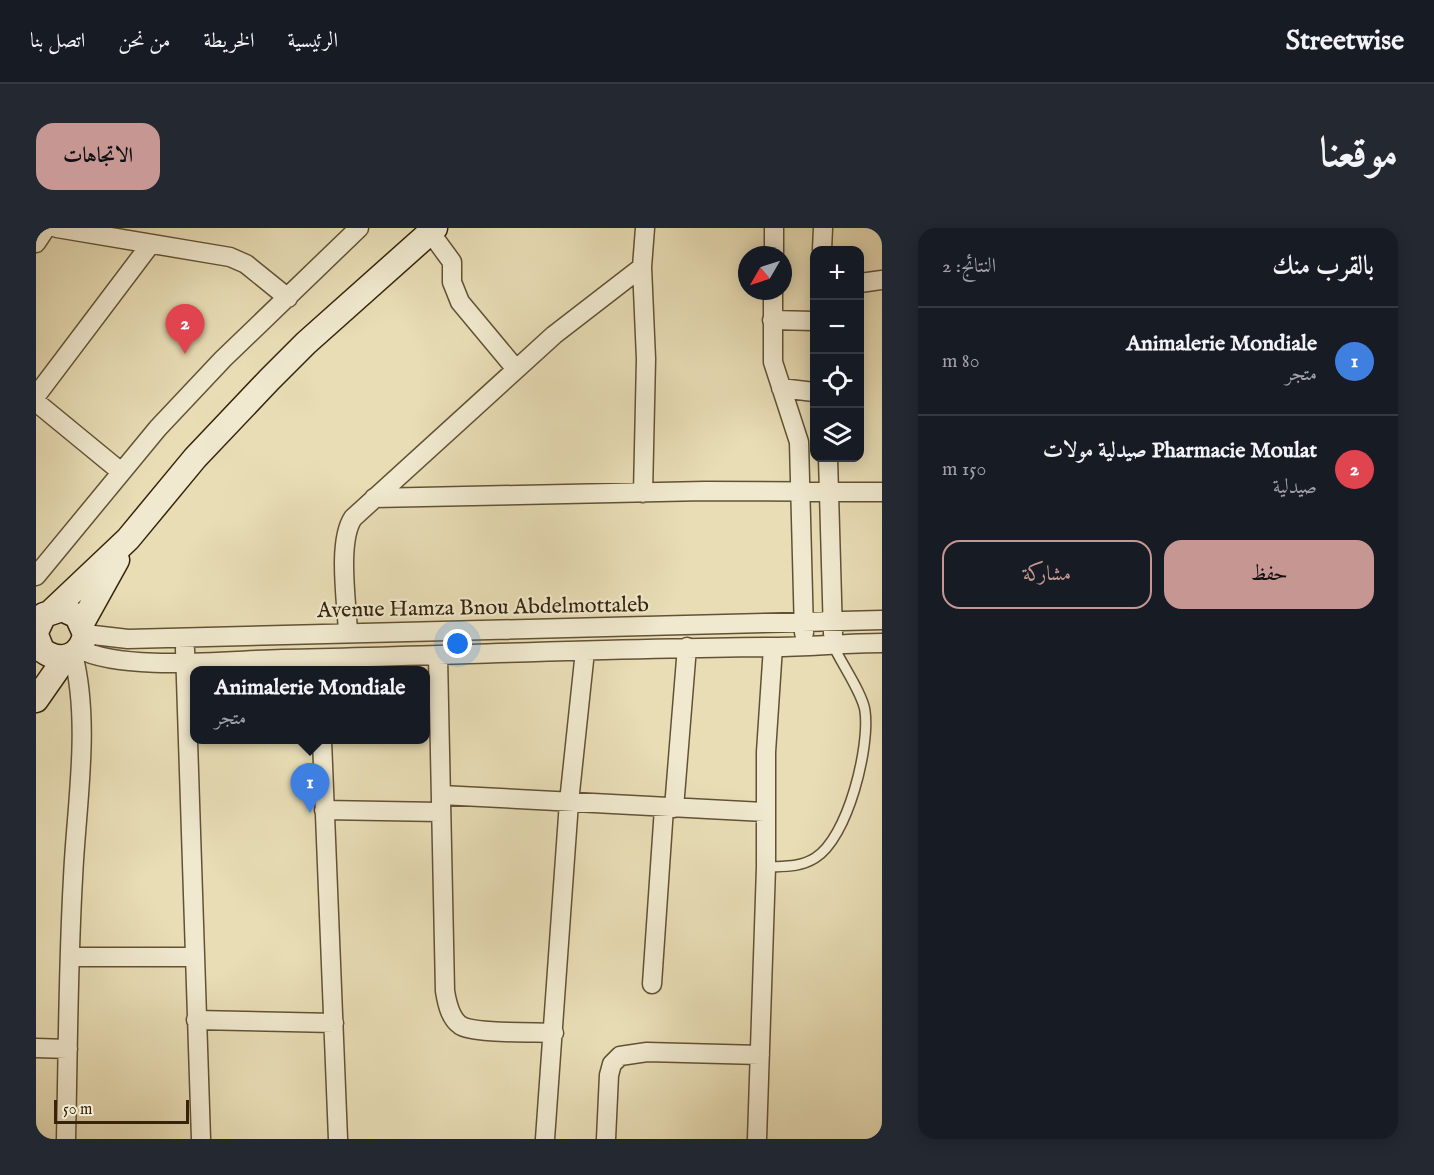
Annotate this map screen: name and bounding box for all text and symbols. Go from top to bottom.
text: Streetwise [1286,24,1404,59]
text: اتصل بنا [30,28,85,55]
text: من نحن [118,28,170,55]
text: الخريطة [203,28,255,55]
text: الرئيسية [288,28,338,55]
button: الاتجاهات [36,123,160,190]
text: موقعنا [1320,128,1398,181]
north arrow [738,246,792,300]
map controls [810,246,864,462]
button: + [810,246,864,300]
text: بالقرب منك [1272,250,1374,283]
text: النتائج: 2 [942,254,996,279]
button: − [810,300,864,354]
pin: 2 [166,304,204,354]
text: Animalerie Mondiale [1126,330,1317,358]
text: 80 m [942,349,980,374]
text: 1 [1351,349,1358,374]
button: locate [810,354,864,408]
text: متجر [1285,362,1317,387]
button: layers [810,408,864,462]
text: Pharmacie Moulat صيدلية مولات [1043,437,1317,465]
text: 150 m [942,457,986,482]
text: 2 [1350,457,1359,482]
text: صيدلية [1273,475,1317,500]
button: مشاركة [942,540,1152,609]
button: حفظ [1164,540,1374,609]
street label: Avenue Hamza Bnou Abdelmottaleb [316,591,649,625]
your location [443,629,472,658]
popup [190,666,430,744]
text: Animalerie Mondiale [215,674,405,702]
text: متجر [215,706,246,731]
pin: 1 [290,764,330,813]
scale bar [54,1097,189,1124]
text: 50 m [63,1100,92,1120]

